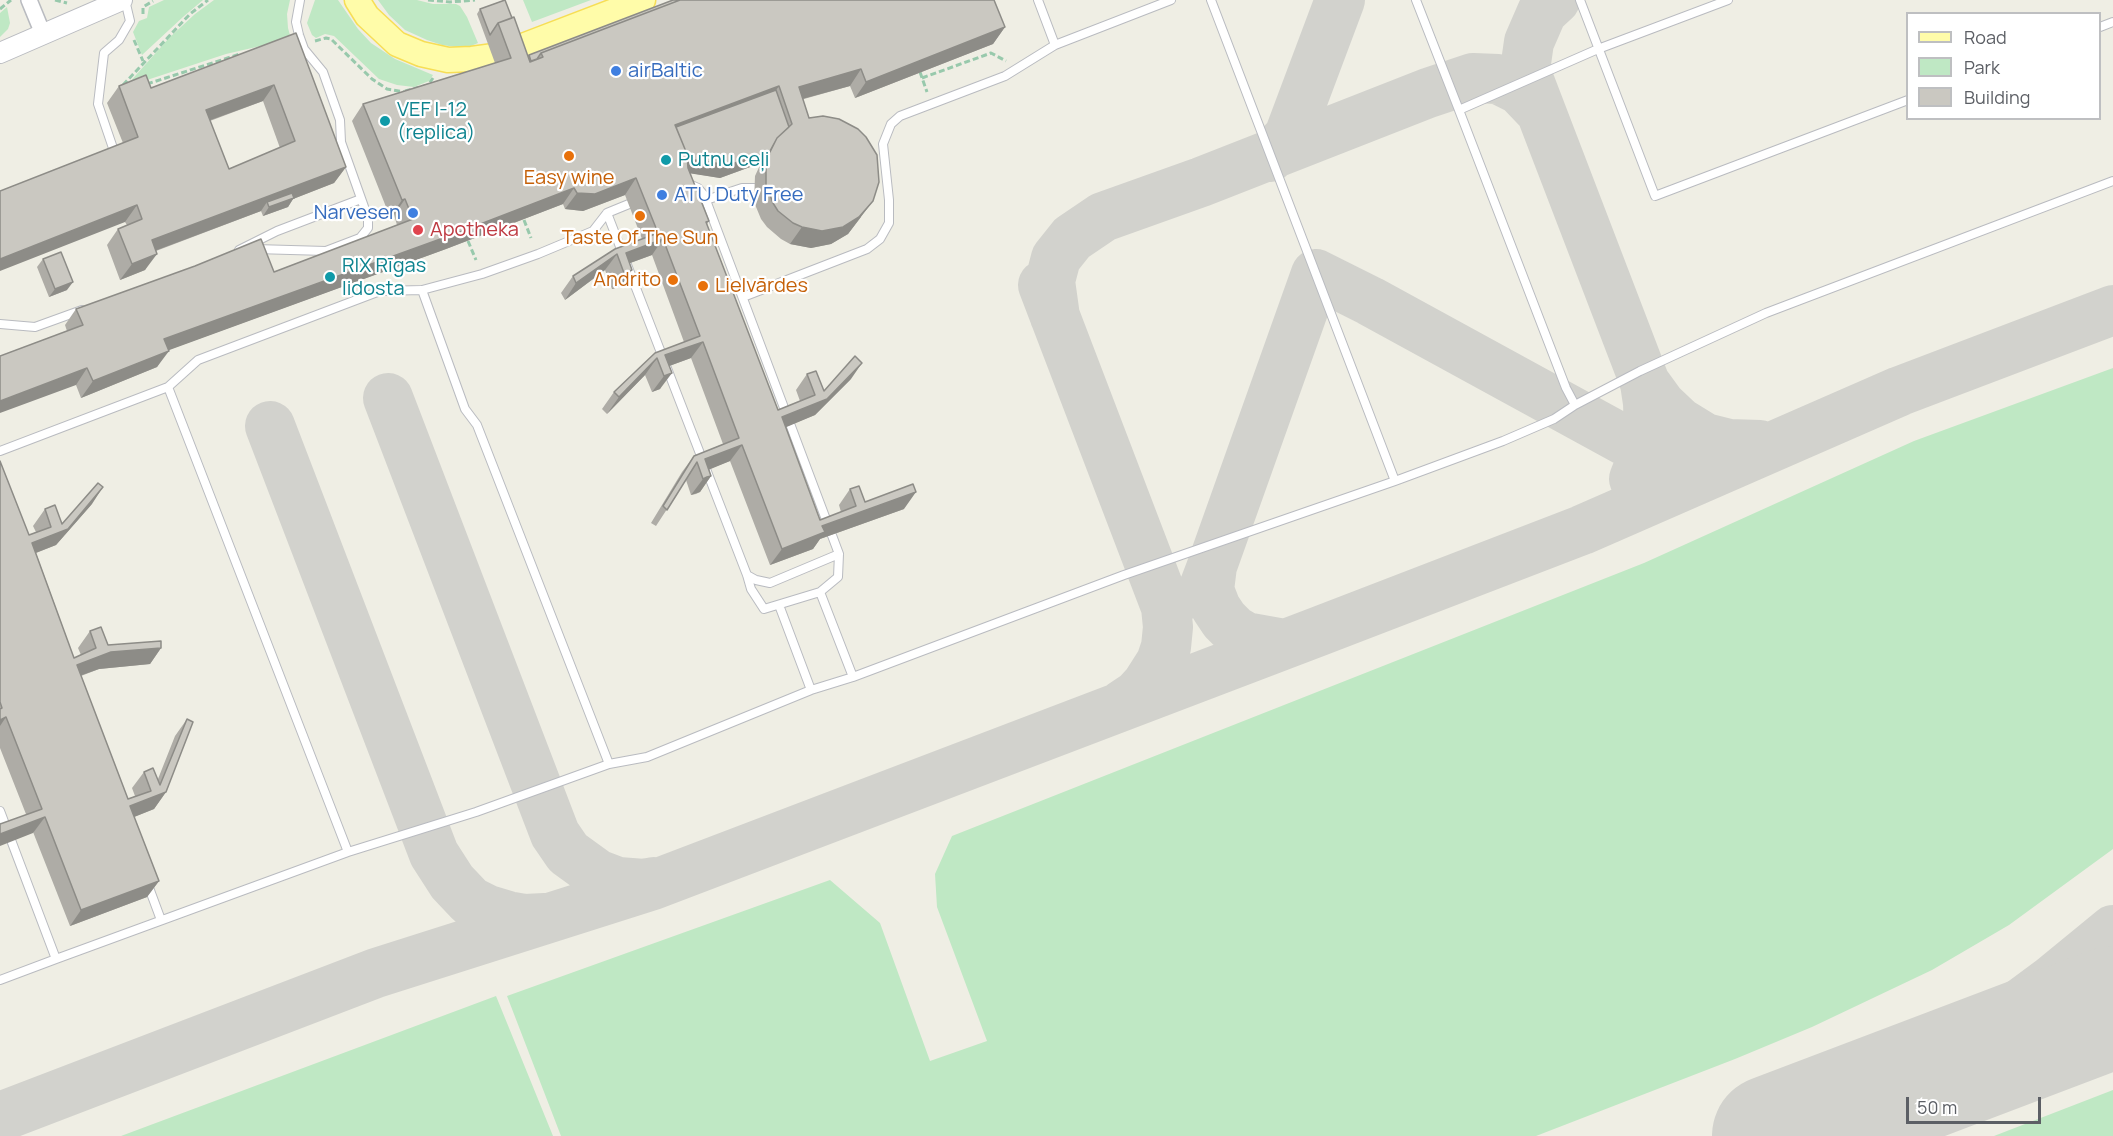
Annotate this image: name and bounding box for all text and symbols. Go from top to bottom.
legend [1906,12,2101,120]
text: Road [1964,25,2007,49]
text: Park [1964,55,2000,79]
place label: airBaltic [628,59,703,83]
marker: airBaltic [609,64,623,78]
text: Building [1964,85,2030,109]
place label: VEF I-12 (replica) [397,98,475,145]
marker: VEF I-12 (replica) [378,114,392,128]
place label: Putnu ceļi [678,148,770,172]
marker: Easy wine [562,149,576,163]
marker: Putnu ceļi [659,153,673,167]
place label: Easy wine [524,166,614,190]
place label: ATU Duty Free [674,183,803,207]
marker: ATU Duty Free [655,188,669,202]
place label: Narvesen [314,201,401,225]
marker: Narvesen [406,206,420,220]
marker: Taste Of The Sun [633,209,647,223]
place label: Apotheka [430,218,519,242]
marker: Apotheka [411,223,425,237]
place label: Taste Of The Sun [562,226,718,250]
place label: RIX Rīgas lidosta [342,254,426,301]
place label: Andrito [593,268,661,292]
marker: RIX Rīgas lidosta [323,270,337,284]
marker: Andrito [666,273,680,287]
place label: Lielvārdes [715,274,808,298]
marker: Lielvārdes [696,279,710,293]
scale bar [1909,1085,2044,1123]
text: 50 m [1917,1095,1957,1119]

